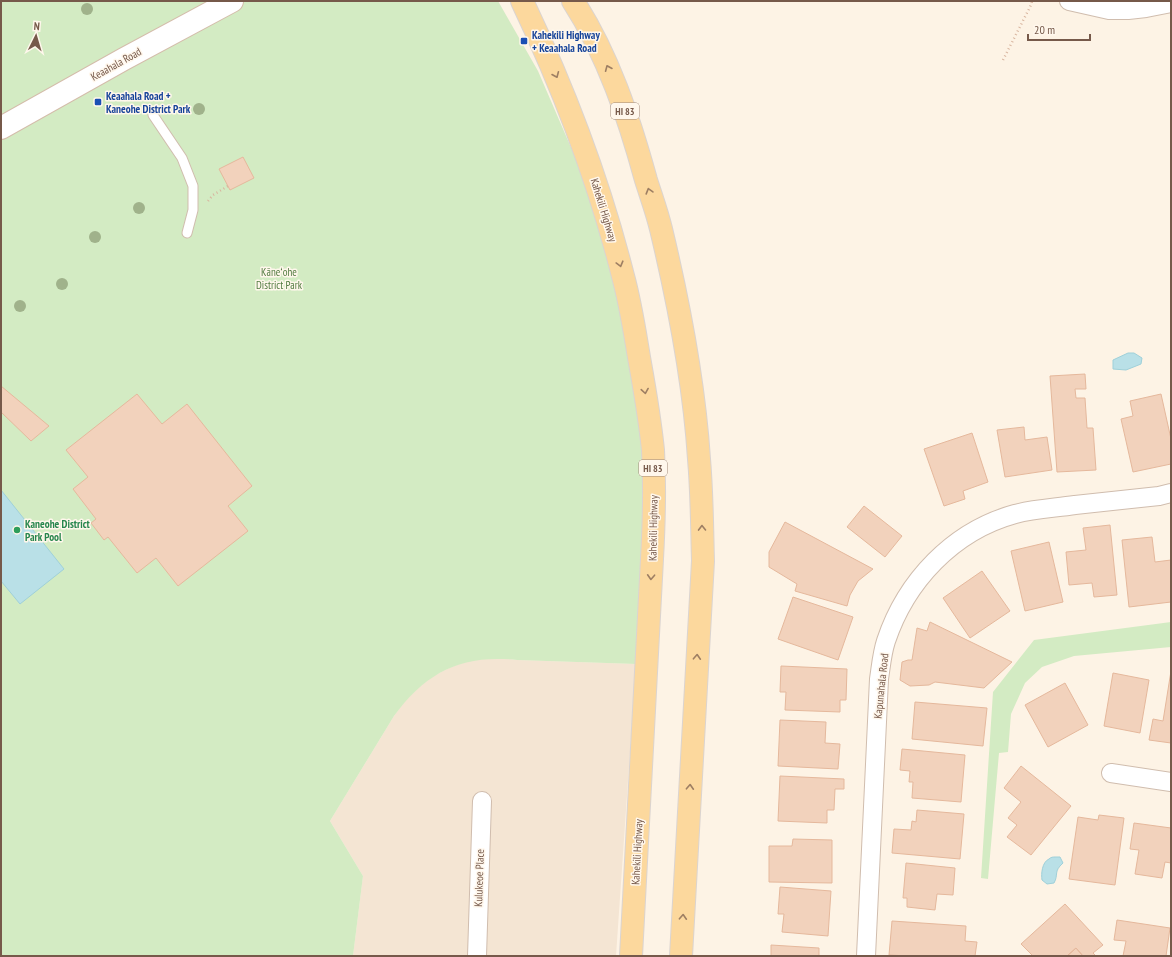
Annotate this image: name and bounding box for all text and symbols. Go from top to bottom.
north arrow [16,16,56,56]
scale bar [1028,16,1090,42]
text: N [33,19,40,33]
text: 20 m [1034,22,1055,37]
place label: Kahekili Highway + Keaahala Road [532,28,600,55]
marker: Kahekili Highway + Keaahala Road [519,36,529,46]
street label: Keaahala Road [88,44,144,84]
one-way arrow [605,64,613,72]
one-way arrow [551,71,559,78]
place label: Keaahala Road + Kaneohe District Park [106,89,191,116]
marker: Keaahala Road + Kaneohe District Park [93,97,103,107]
road number: HI 83 [611,103,639,119]
street label: Kahekili Highway [588,176,621,244]
one-way arrow [646,187,654,194]
one-way arrow [615,260,624,267]
park label: Kāneʻohe District Park [256,265,303,292]
one-way arrow [640,388,649,394]
road number: HI 83 [639,460,667,476]
street label: Kahekili Highway [645,494,661,561]
place label: Kaneohe District Park Pool [25,517,91,544]
marker: Kaneohe District Park Pool [12,525,22,535]
one-way arrow [698,525,706,531]
one-way arrow [647,574,656,580]
street label: Kapunahala Road [871,652,891,719]
one-way arrow [693,654,702,660]
one-way arrow [686,784,694,790]
street label: Kahekili Highway [628,818,646,885]
street label: Kulukeoe Place [471,848,487,907]
one-way arrow [678,914,687,920]

